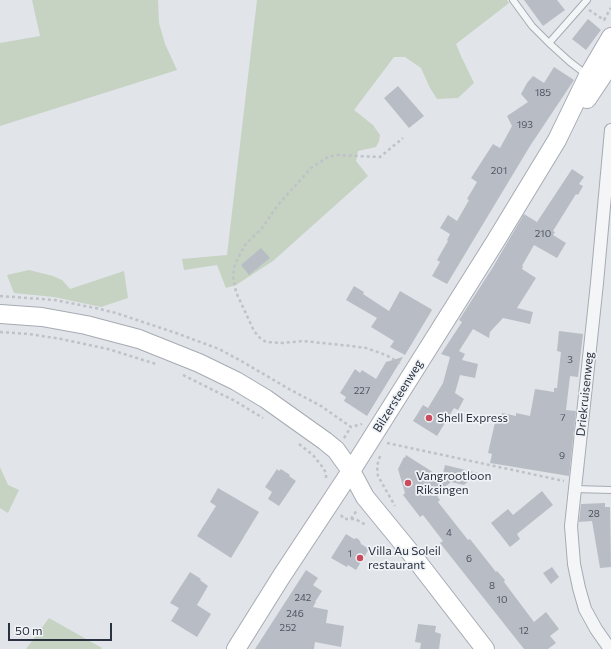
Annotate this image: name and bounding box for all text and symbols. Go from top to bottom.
house number: 185 [535,87,551,99]
house number: 193 [517,119,533,131]
house number: 201 [491,165,507,177]
house number: 210 [535,228,551,240]
street label: Driekruisenweg [573,351,597,437]
house number: 3 [567,354,573,366]
street label: Bilzersteenweg [370,357,426,435]
house number: 227 [354,385,370,397]
place label: Shell Express [437,411,508,425]
house number: 7 [560,412,566,424]
marker: Shell Express [424,413,434,423]
house number: 9 [559,450,565,462]
place label: Vangrootloon Riksingen [416,469,491,497]
marker: Vangrootloon Riksingen [403,478,413,488]
house number: 28 [588,508,600,520]
house number: 4 [446,527,452,539]
place label: Villa Au Soleil restaurant [368,544,441,572]
house number: 1 [348,548,352,560]
marker: Villa Au Soleil restaurant [355,553,365,563]
house number: 6 [466,553,472,565]
house number: 8 [489,580,495,592]
house number: 242 [295,592,311,604]
house number: 10 [497,594,507,606]
house number: 246 [286,608,304,620]
scale bar [10,615,114,641]
house number: 252 [280,622,296,634]
text: 50 m [15,623,43,637]
house number: 12 [519,625,529,637]

